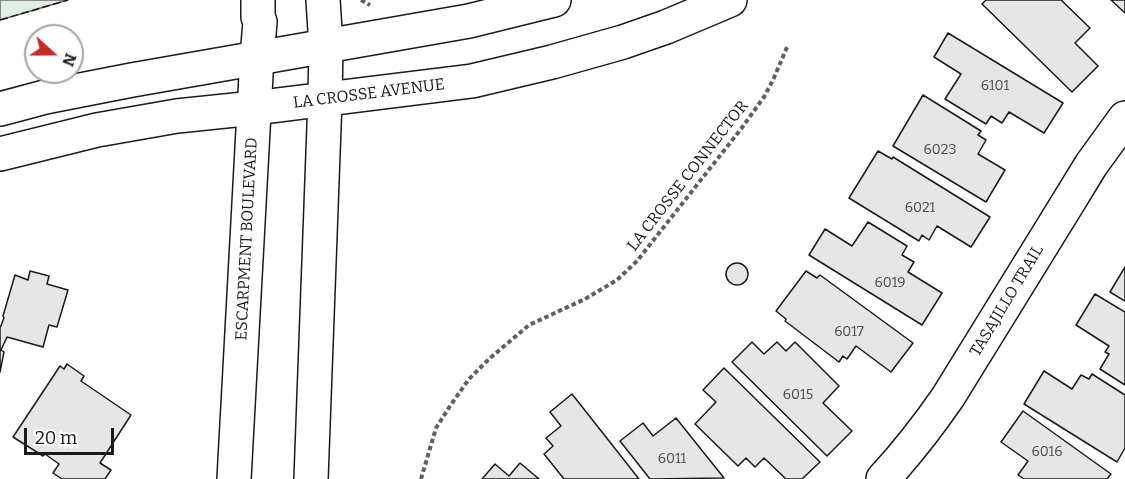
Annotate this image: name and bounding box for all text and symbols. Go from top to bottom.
north arrow [24,24,84,84]
text: N [58,51,80,69]
street label: LA CROSSE AVENUE [292,75,446,113]
house number: 6101 [981,78,1009,94]
street label: LA CROSSE CONNECTOR [623,97,753,255]
street label: ESCARPMENT BOULEVARD [232,137,262,341]
house number: 6023 [924,142,956,158]
house number: 6021 [905,200,935,216]
street label: TASAJILLO TRAIL [966,242,1048,360]
house number: 6019 [874,275,906,291]
house number: 6017 [834,324,864,340]
house number: 6015 [783,387,813,403]
scale bar [27,416,117,454]
text: 20 m [35,427,77,449]
house number: 6016 [1031,444,1063,460]
house number: 6011 [658,451,686,467]

